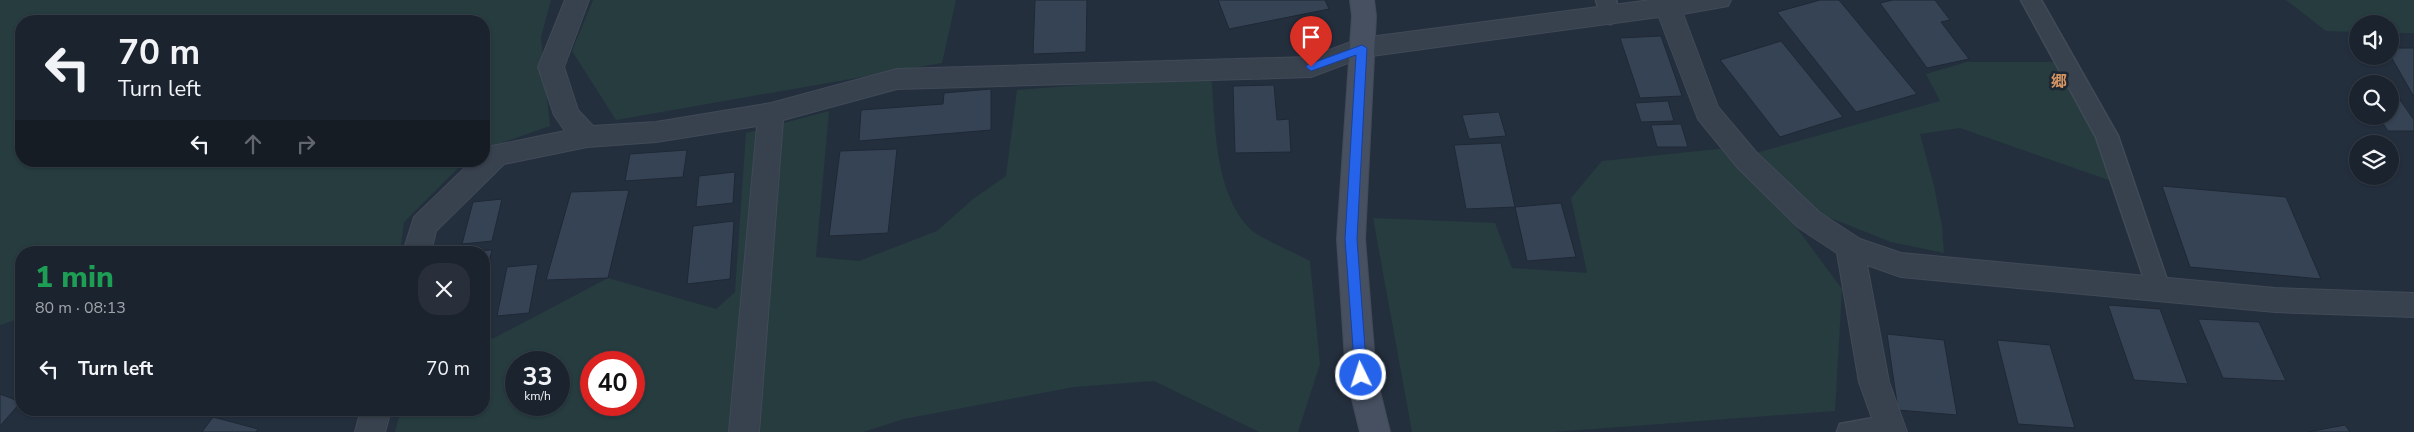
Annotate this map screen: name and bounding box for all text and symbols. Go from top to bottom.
map controls [2349,15,2399,185]
button: sound [2349,15,2399,65]
pin [1290,16,1332,67]
icon: arrive [1297,23,1325,51]
text: 70 m [118,29,200,76]
icon: left [35,35,100,100]
district label: 郷 [2051,71,2067,93]
text: Turn left [118,74,201,104]
button: search [2349,75,2399,125]
icon: left [186,130,214,158]
icon: ahead [239,130,267,158]
icon: right [292,130,320,158]
button: layers [2349,135,2399,185]
text: 1 min [35,257,114,298]
button: close [418,263,470,315]
text: 80 m · 08:13 [35,297,126,319]
position arrow [1334,348,1386,400]
speed limit sign: 40 [580,351,645,416]
icon: left [35,355,63,383]
text: Turn left [78,356,153,382]
text: 70 m [426,356,470,382]
text: 33 [522,360,553,394]
text: km/h [524,388,551,404]

